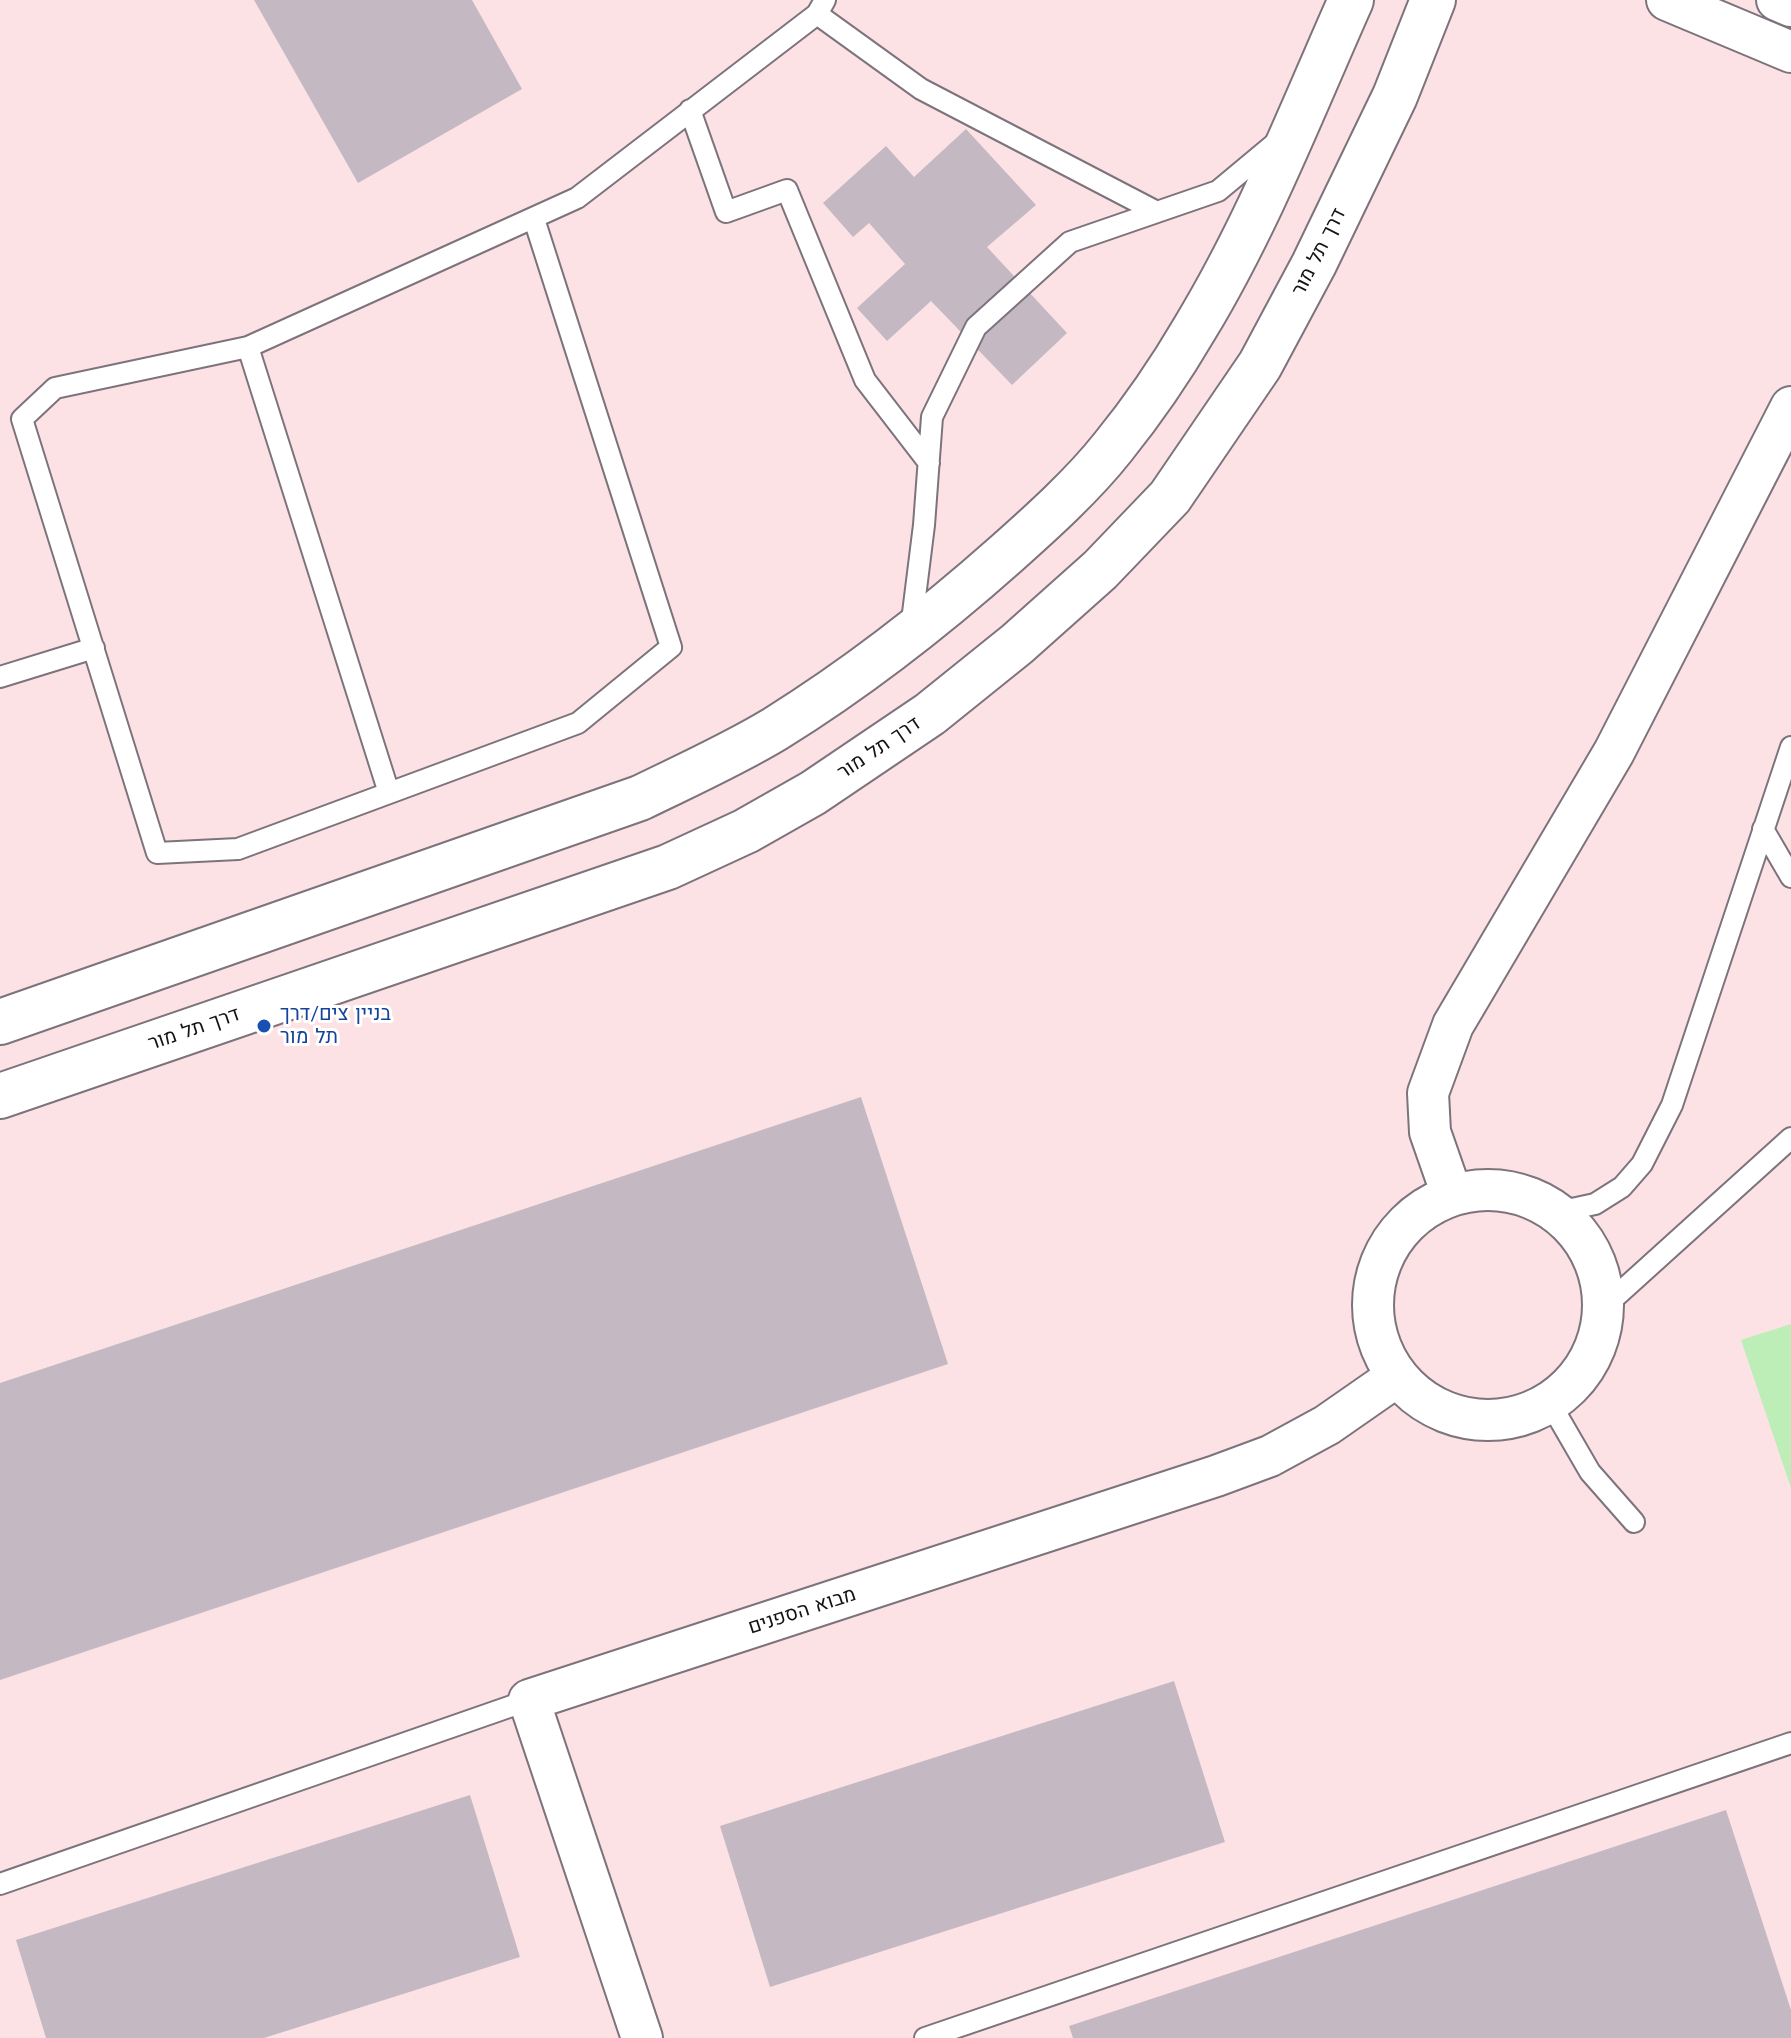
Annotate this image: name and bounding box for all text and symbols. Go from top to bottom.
street label: דרך תל מור [1287,204,1351,300]
street label: דרך תל מור [833,712,925,784]
street label: דרך תל מור [145,1002,243,1056]
place label: בניין צים/דרך תל מור [280,1002,391,1049]
marker: בניין צים/דרך תל מור [255,1017,273,1035]
street label: מבוא הספנים [745,1582,859,1640]

